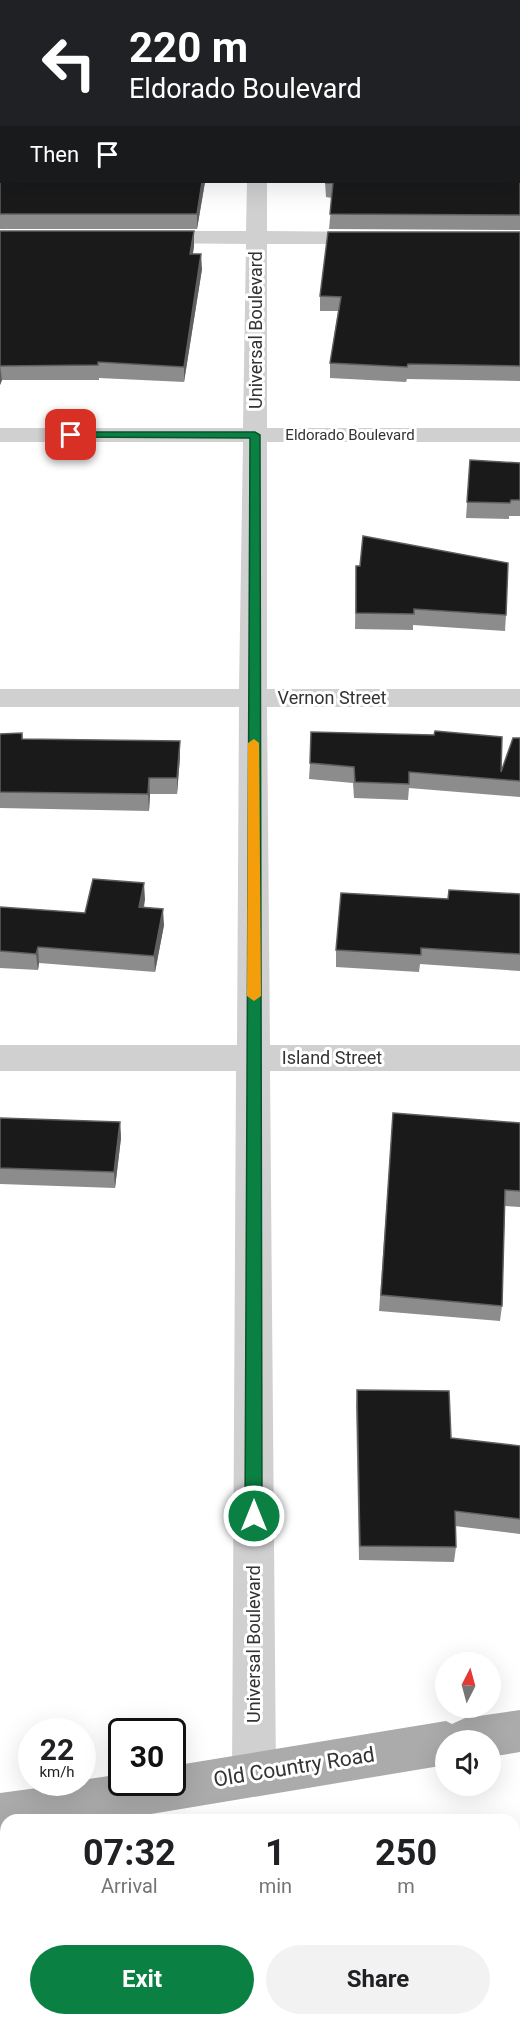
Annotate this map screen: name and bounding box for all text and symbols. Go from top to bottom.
text: 220 m [129,23,248,72]
icon: left [30,24,108,102]
text: Eldorado Boulevard [129,73,362,105]
icon: arrive [91,138,124,171]
text: Then [30,142,79,167]
street label: Universal Boulevard [245,251,266,409]
pin [45,409,96,460]
icon: arrive [54,418,87,451]
street label: Eldorado Boulevard [285,426,415,444]
street label: Vernon Street [278,687,387,708]
street label: Island Street [282,1047,382,1068]
position arrow [222,1484,286,1548]
street label: Universal Boulevard [243,1565,264,1723]
north arrow [435,1652,501,1718]
map controls [435,1652,501,1796]
speed limit sign: 30 [108,1718,186,1796]
button: sound [435,1730,501,1796]
text: 22 [40,1732,74,1767]
street label: Old Country Road [212,1742,376,1792]
text: km/h [39,1763,75,1781]
text: 07:32 [83,1832,176,1874]
text: 1 [265,1832,286,1874]
text: 250 [375,1832,437,1874]
text: Arrival [101,1874,158,1898]
text: min [259,1874,292,1898]
text: m [397,1874,415,1898]
button: Exit [30,1945,254,2014]
button: Share [266,1945,490,2014]

